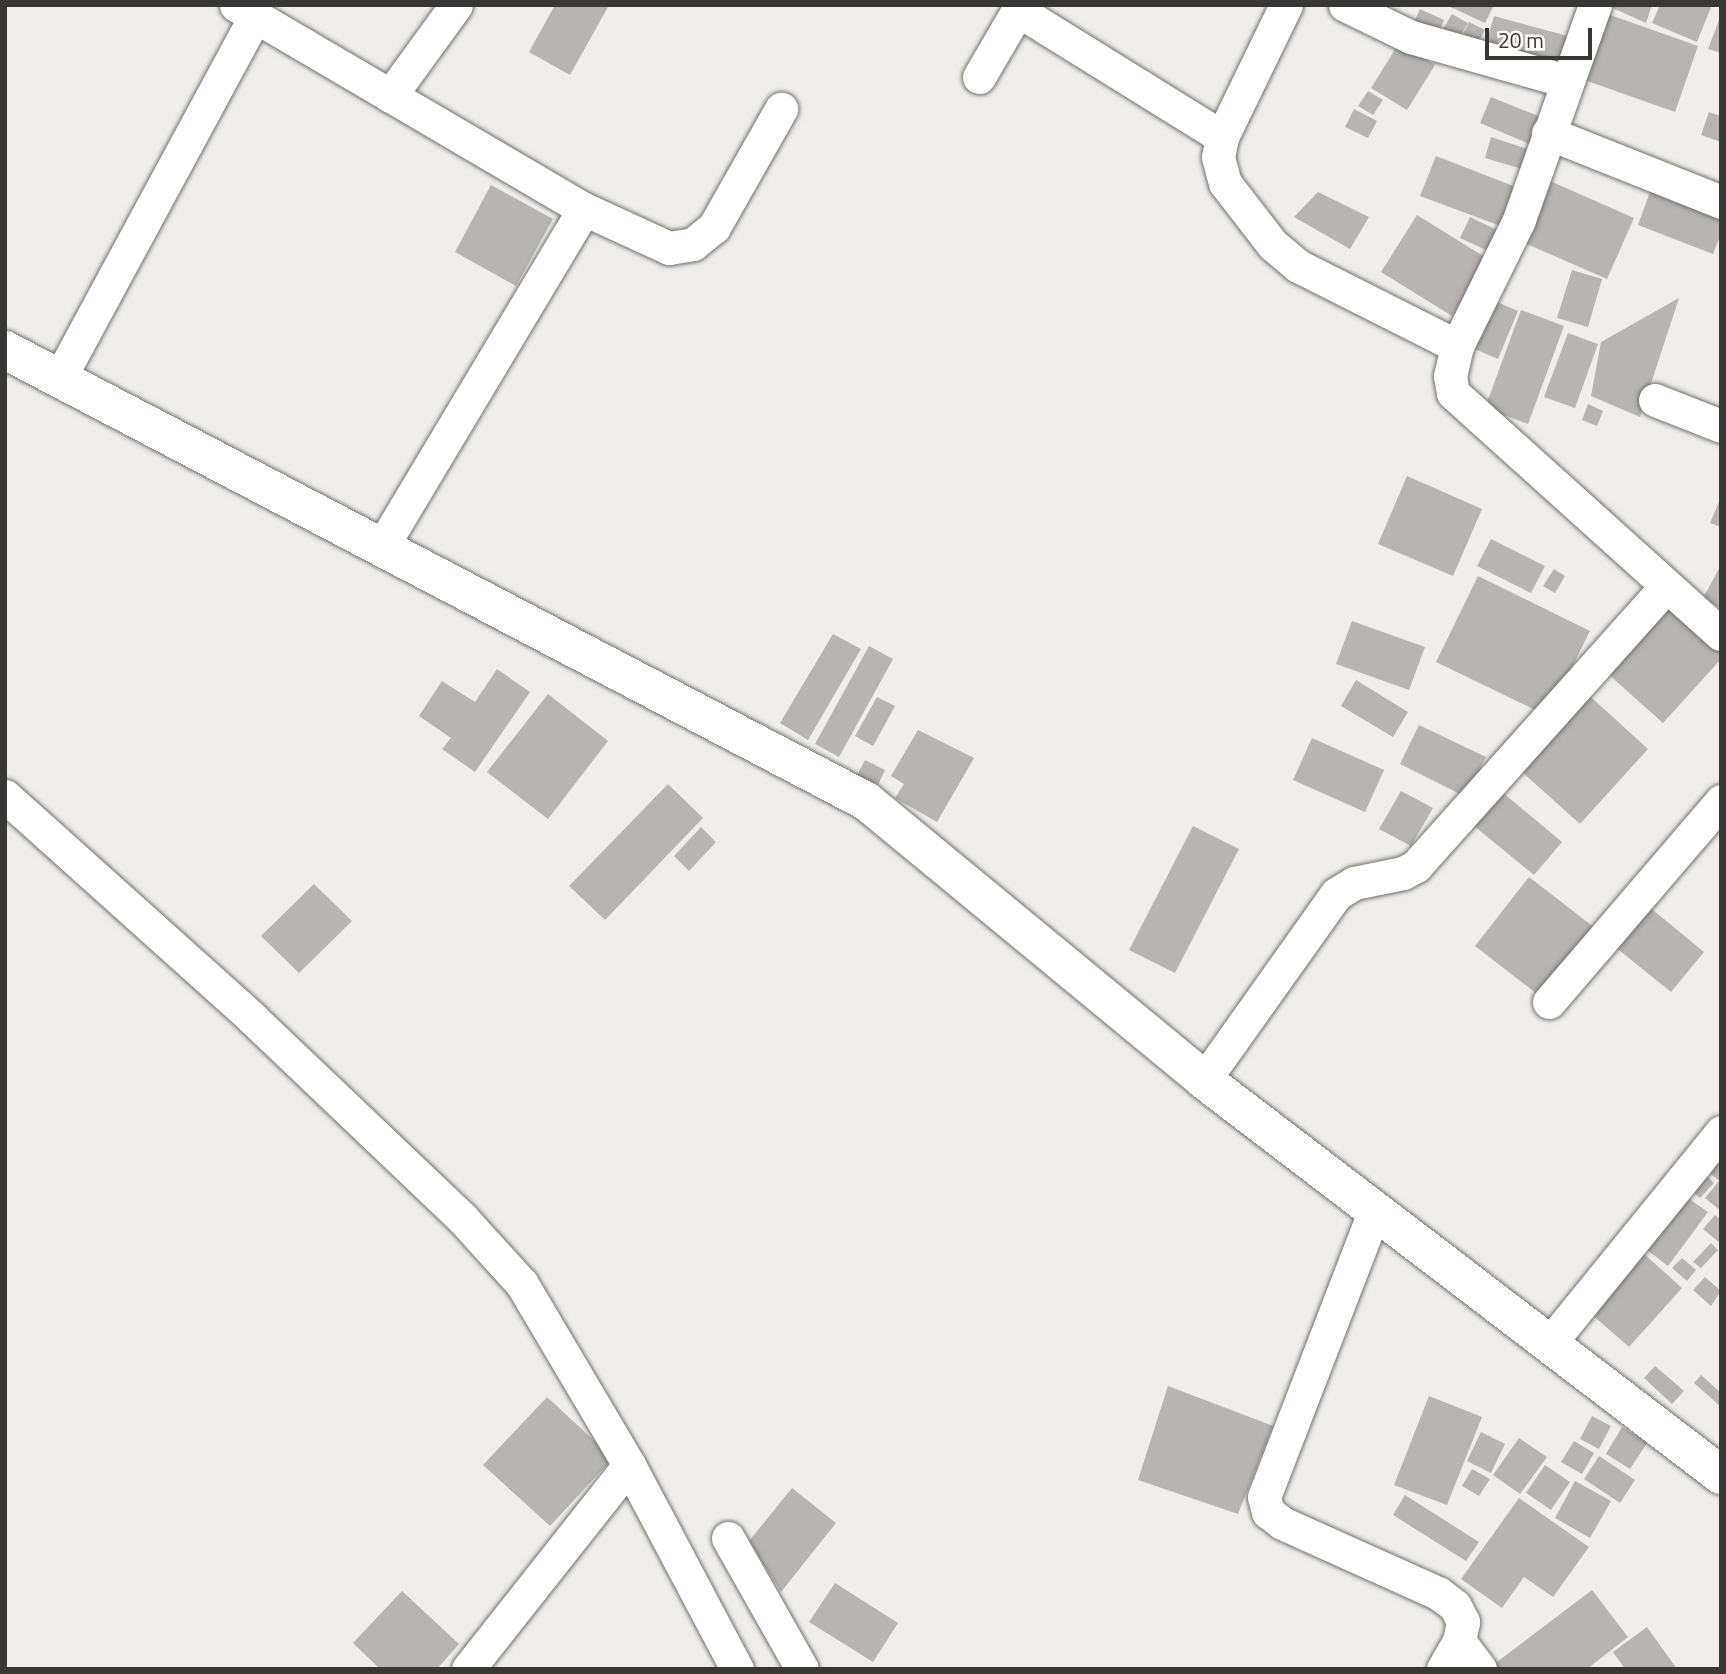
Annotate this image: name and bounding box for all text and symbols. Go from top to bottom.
scale bar [1488,14,1595,58]
text: 20 m [1498,24,1544,56]

